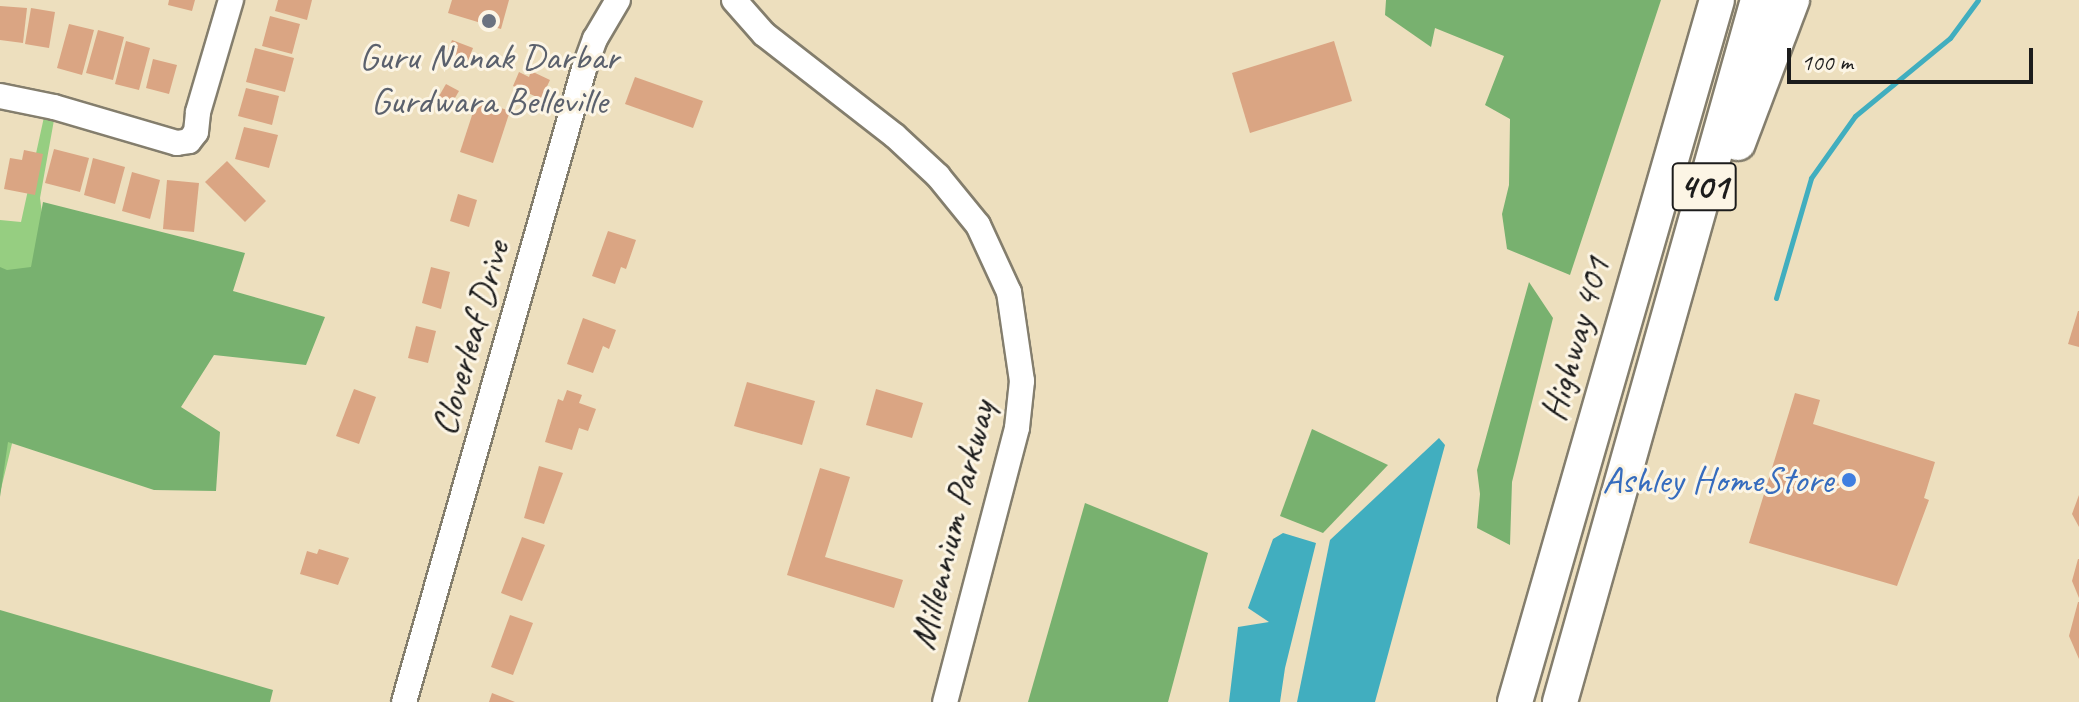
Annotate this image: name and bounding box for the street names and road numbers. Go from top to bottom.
road number: 401 [1670,155,1738,219]
street label: Cloverleaf Drive [420,235,520,441]
street label: Highway 401 [1530,252,1620,426]
street label: Millennium Parkway [899,395,1005,655]

